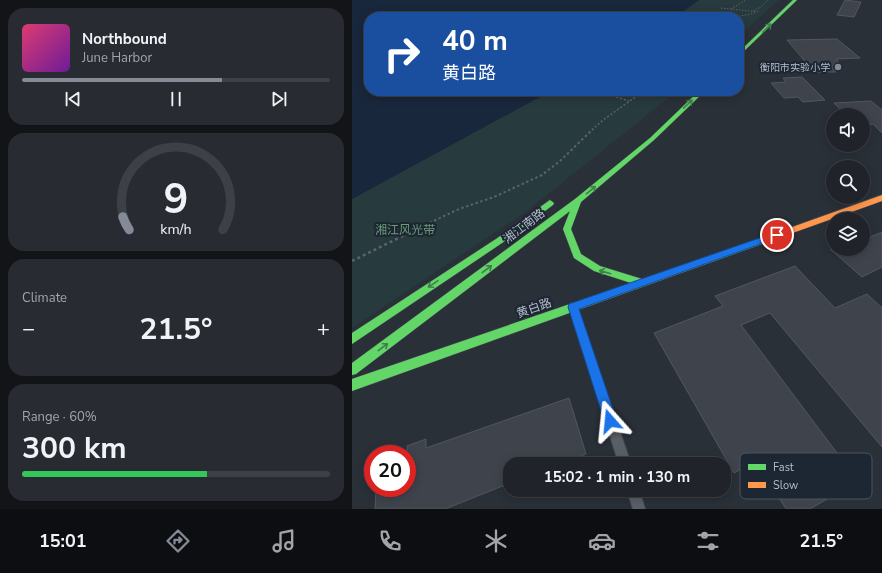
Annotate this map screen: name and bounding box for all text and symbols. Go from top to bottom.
text: 40 m [442,22,508,60]
one-way arrow [762,23,772,33]
icon: right [376,28,428,80]
text: Northbound [82,29,167,49]
text: June Harbor [82,49,152,67]
text: 黄白路 [442,61,496,85]
place label: 衡阳市实验小学 [760,61,830,75]
marker: 衡阳市实验小学 [833,62,843,72]
icon: previous [62,88,84,110]
icon: pause [165,88,187,110]
icon: next [268,88,290,110]
one-way arrow [683,99,693,109]
map controls [826,108,870,256]
button: sound [826,108,870,152]
button: search [826,160,870,204]
text: 9 [164,171,188,228]
one-way arrow [585,186,596,195]
street label: 湘江南路 [500,205,548,247]
button: layers [826,212,870,256]
pin [760,218,794,252]
text: km/h [160,219,192,238]
park label: 湘江风光带 [375,222,435,238]
icon: arrive [766,224,788,246]
one-way arrow [482,265,493,273]
one-way arrow [599,268,612,275]
one-way arrow [428,280,439,289]
text: Climate [22,289,67,307]
street label: 黄白路 [514,295,554,321]
text: 21.5° [140,309,212,350]
text: − [22,314,35,344]
text: + [317,314,330,344]
one-way arrow [378,343,389,351]
position arrow [589,400,631,442]
text: Range · 60% [22,408,97,426]
text: 300 km [22,428,127,469]
speed limit sign: 20 [364,445,416,497]
legend [740,453,872,499]
text: Fast [773,460,794,475]
text: 15:02 · 1 min · 130 m [544,467,690,487]
text: Slow [773,478,798,493]
icon: directions [164,527,192,555]
icon: music [270,527,298,555]
icon: phone [376,527,404,555]
icon: climate [482,527,510,555]
icon: car [588,527,616,555]
icon: filters [694,527,722,555]
text: 15:01 [39,529,87,553]
text: 21.5° [799,529,843,553]

